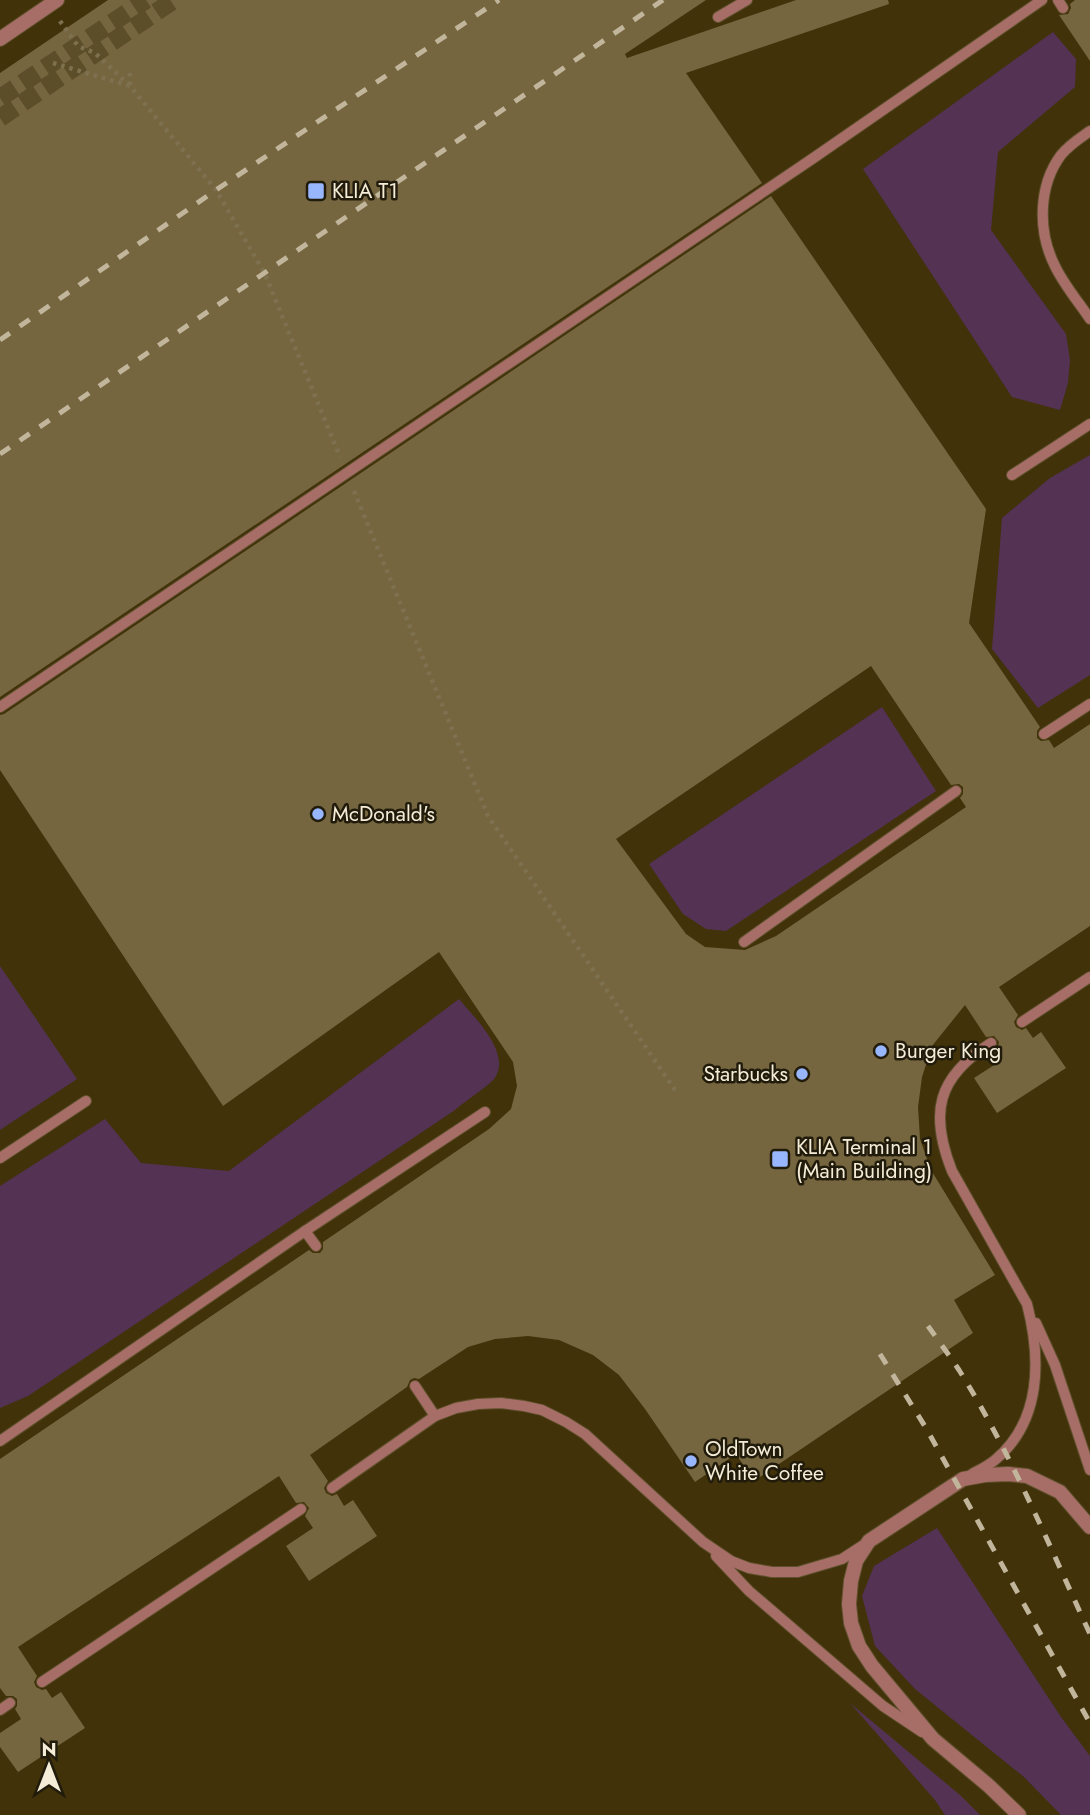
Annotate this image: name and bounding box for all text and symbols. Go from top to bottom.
place label: KLIA T1 [332,176,398,206]
marker: KLIA T1 [306,181,326,201]
place label: McDonald's [332,799,435,829]
marker: McDonald's [310,806,326,822]
place label: Burger King [895,1036,1001,1066]
marker: Burger King [873,1043,889,1059]
place label: Starbucks [703,1059,788,1089]
marker: Starbucks [794,1066,810,1082]
place label: KLIA Terminal 1 (Main Building) [796,1132,932,1186]
marker: KLIA Terminal 1 (Main Building) [770,1149,790,1169]
place label: OldTown White Coffee [705,1434,824,1488]
marker: OldTown White Coffee [683,1453,699,1469]
north arrow [14,1731,84,1801]
text: N [41,1736,57,1763]

